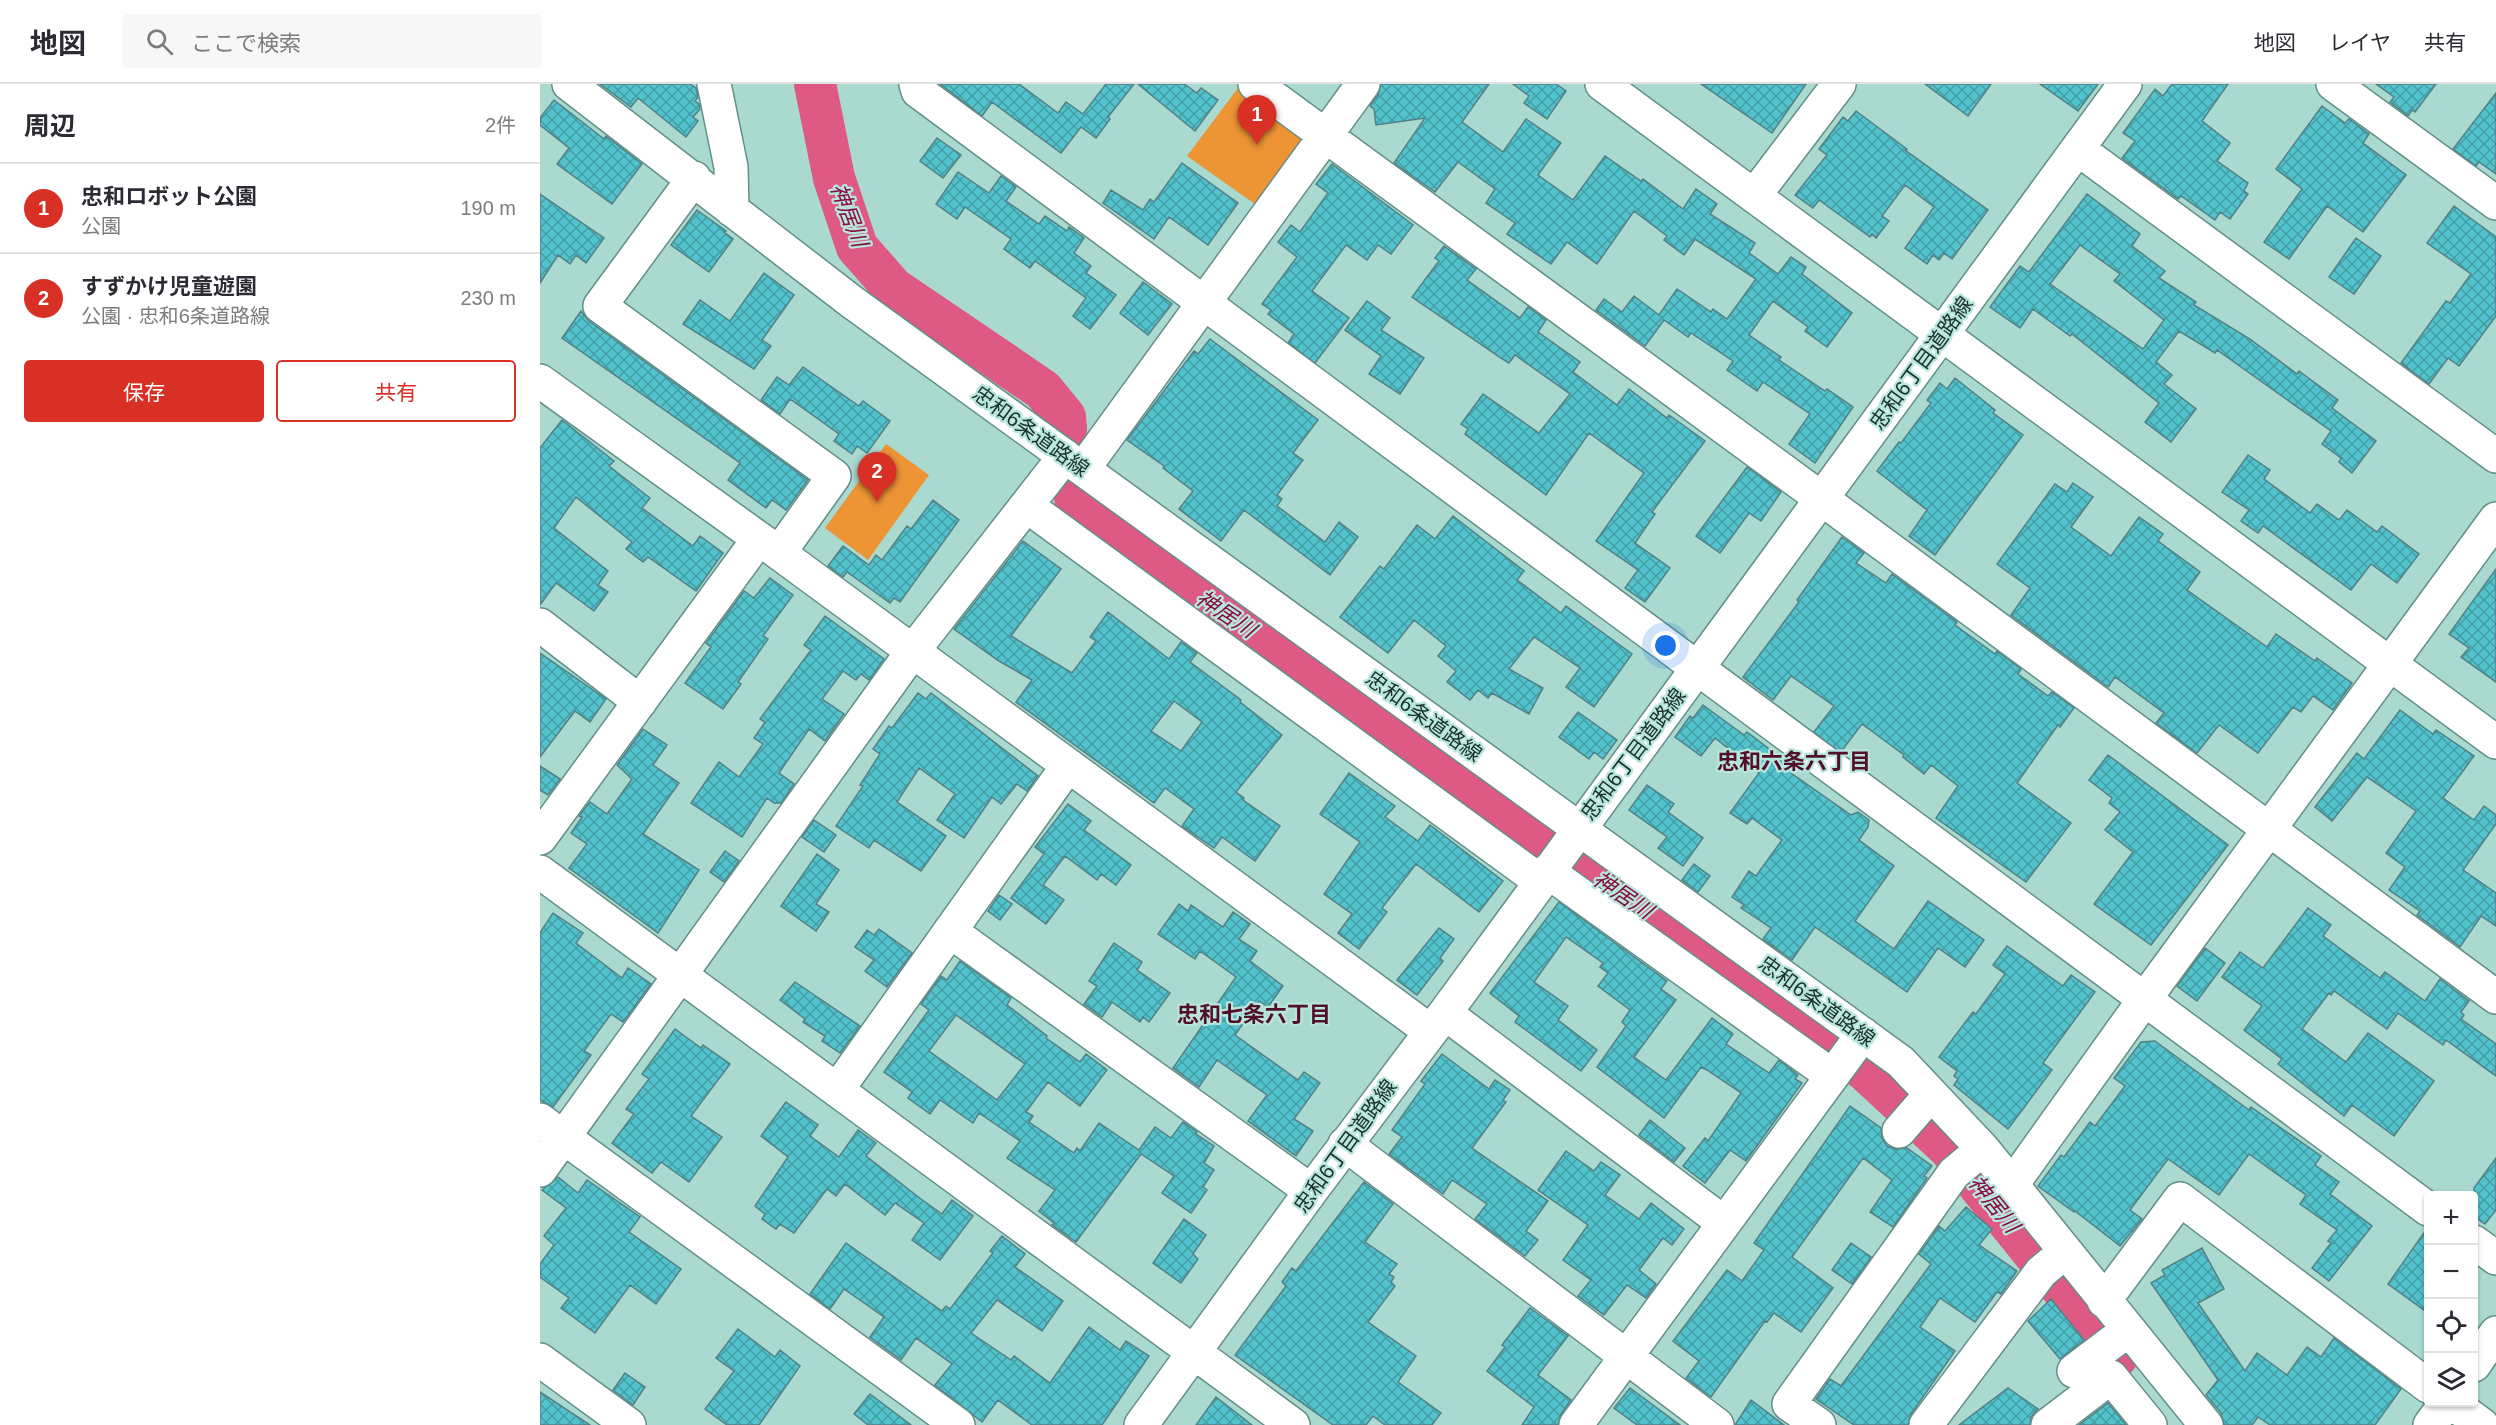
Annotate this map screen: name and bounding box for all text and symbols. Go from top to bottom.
search box [122,14,542,68]
icon: search [143,25,176,58]
text: 地図 [30,28,86,59]
text: ここで検索 [191,31,301,56]
text: 地図 [2254,31,2296,54]
text: レイヤ [2329,31,2391,54]
text: 共有 [2424,31,2466,54]
pin: 1 [1238,95,1276,145]
text: 周辺 [24,111,76,141]
text: 2件 [485,114,516,136]
water label: 神居川 [826,180,873,252]
text: 忠和ロボット公園 [81,184,257,209]
text: 1 [38,197,49,219]
text: 190 m [460,197,516,219]
text: 公園 [81,215,121,237]
text: すずかけ児童遊園 [81,274,257,299]
text: 2 [38,287,49,309]
text: 230 m [460,287,516,309]
street label: 忠和6丁目道路線 [1865,292,1977,434]
text: 公園 · 忠和6条道路線 [81,305,270,327]
button: 保存 [24,360,264,422]
button: 共有 [276,360,516,422]
street label: 忠和6条道路線 [969,381,1093,481]
pin: 2 [858,452,896,502]
water label: 神居川 [1192,585,1262,644]
your location [1651,631,1680,660]
street label: 忠和6条道路線 [1362,666,1486,766]
street label: 忠和6丁目道路線 [1576,684,1690,824]
district label: 忠和六条六丁目 [1717,749,1871,774]
water label: 神居川 [1589,866,1659,925]
street label: 忠和6条道路線 [1755,951,1879,1051]
district label: 忠和七条六丁目 [1177,1002,1331,1027]
street label: 忠和6丁目道路線 [1289,1075,1401,1217]
water label: 神居川 [1964,1170,2026,1239]
map controls [2424,1191,2478,1407]
button: + [2424,1191,2478,1245]
button: − [2424,1245,2478,1299]
button: locate [2424,1299,2478,1353]
button: layers [2424,1353,2478,1407]

